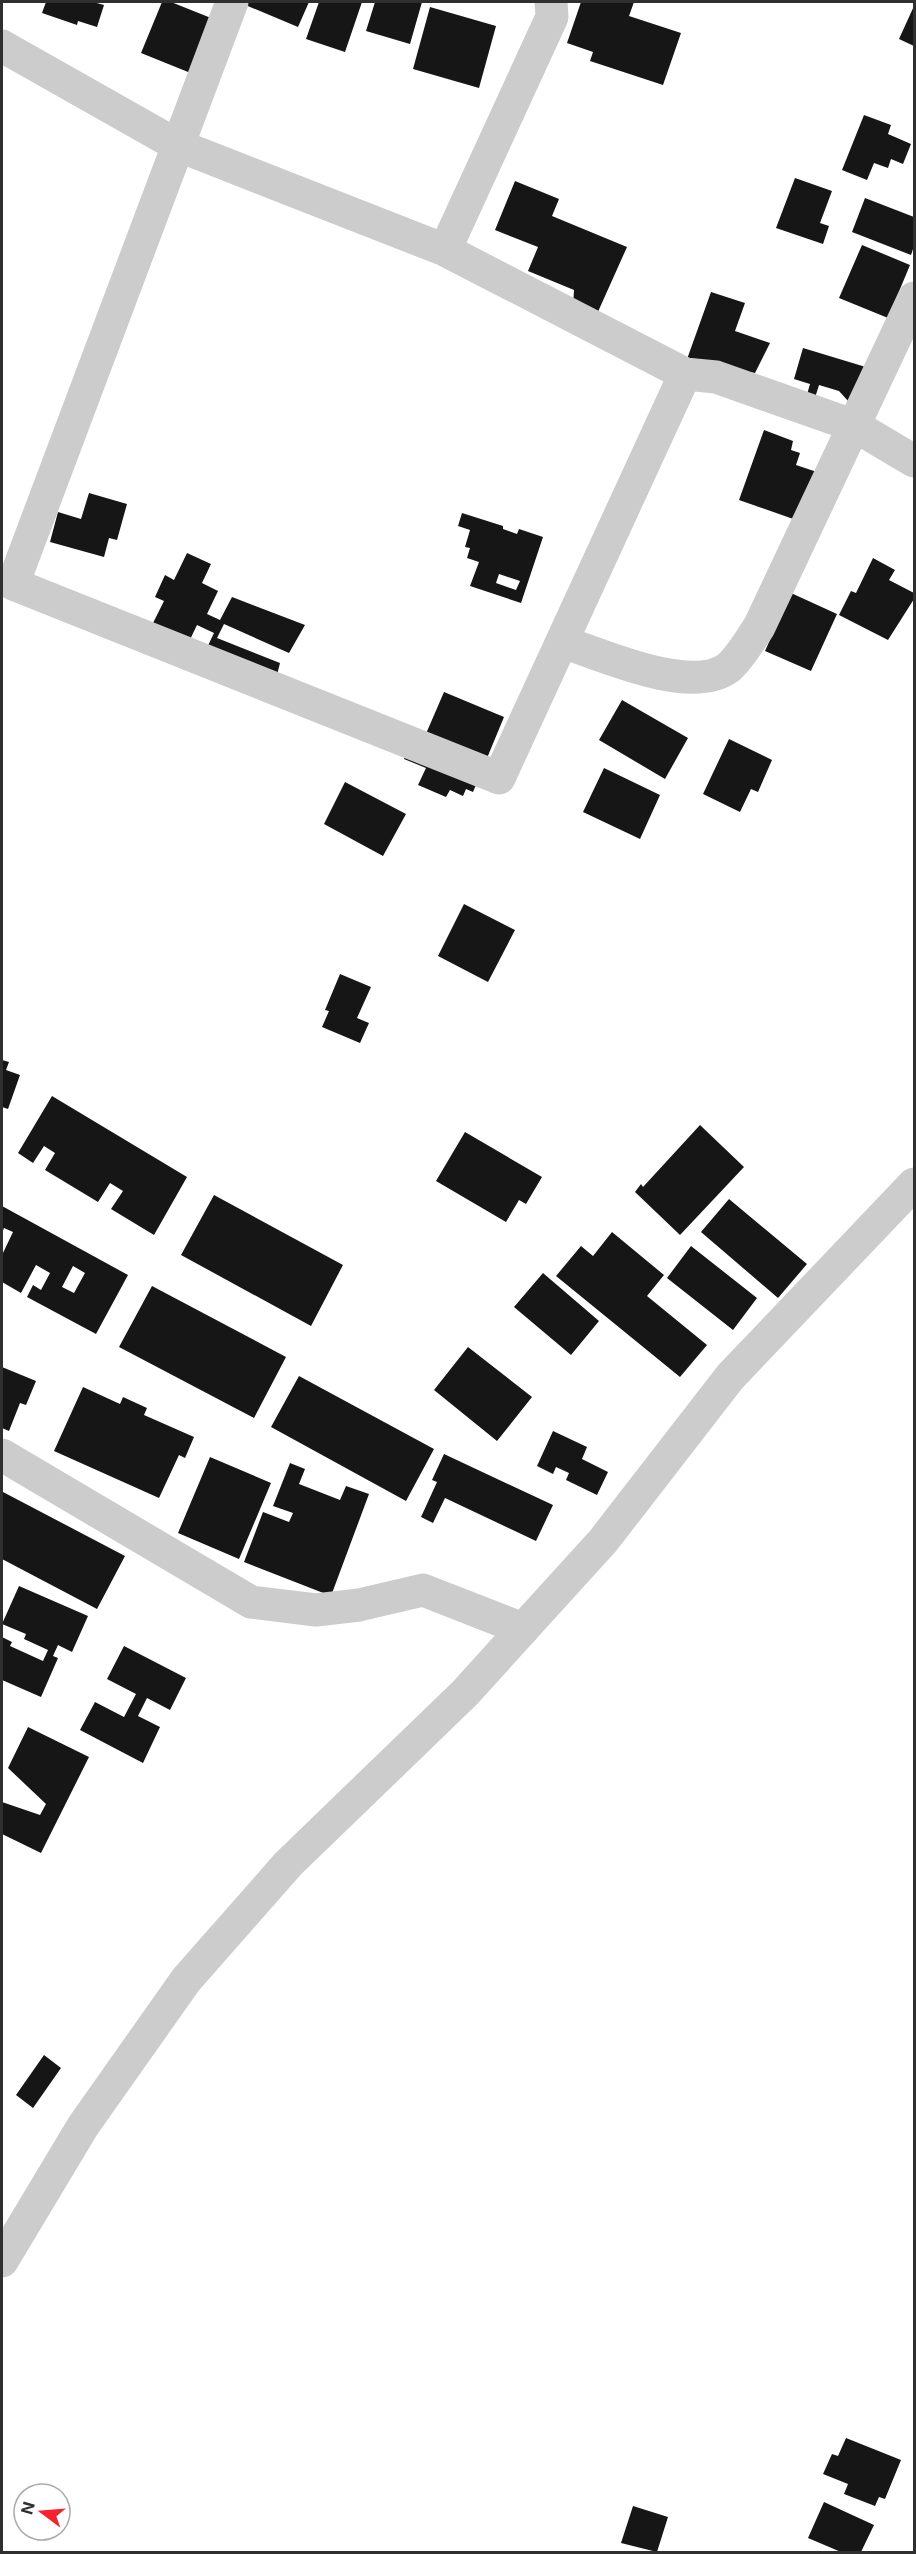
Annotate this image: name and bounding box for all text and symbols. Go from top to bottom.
north arrow [12,2482,72,2542]
text: N [16,2499,39,2516]

